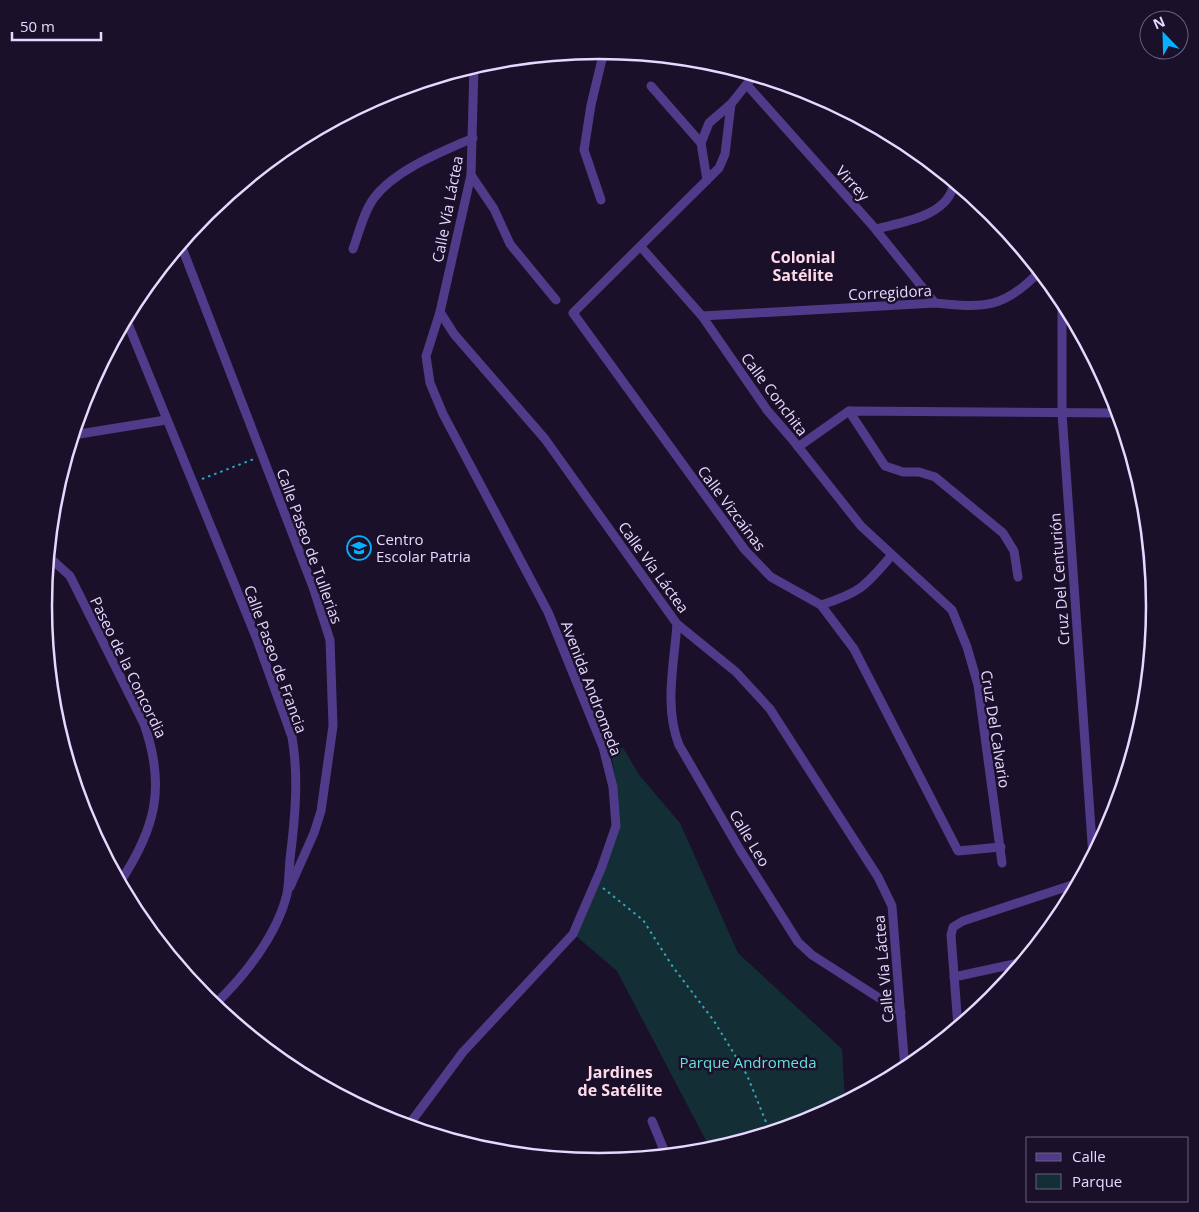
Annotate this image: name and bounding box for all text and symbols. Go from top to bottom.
scale bar [12,10,101,42]
north arrow [1139,10,1189,60]
text: N [1150,12,1168,34]
text: 50 m [20,16,55,36]
street label: Calle Vía Láctea [427,154,467,264]
street label: Virrey [832,161,874,205]
district label: Colonial Satélite [771,246,835,286]
street label: Corregidora [848,280,932,304]
street label: Calle Conchita [737,348,813,440]
street label: Calle Vizcaínas [693,461,771,555]
street label: Calle Paseo de Tullerias [273,466,347,626]
street label: Cruz Del Centurión [1044,512,1074,646]
street label: Calle Vía Láctea [614,517,694,617]
place label: Centro Escolar Patria [376,529,471,566]
school or university icon: Centro Escolar Patria [346,535,372,561]
street label: Calle Paseo de Francia [240,582,312,736]
street label: Paseo de la Concordia [86,593,172,741]
street label: Avenida Andromeda [557,618,627,758]
street label: Cruz Del Calvario [977,669,1015,789]
street label: Calle Leo [725,806,775,870]
street label: Calle Vía Láctea [868,914,898,1024]
park label: Parque Andromeda [679,1052,817,1072]
district label: Jardines de Satélite [578,1061,662,1101]
legend [1026,1137,1189,1202]
text: Calle [1072,1146,1106,1166]
text: Parque [1072,1171,1122,1191]

